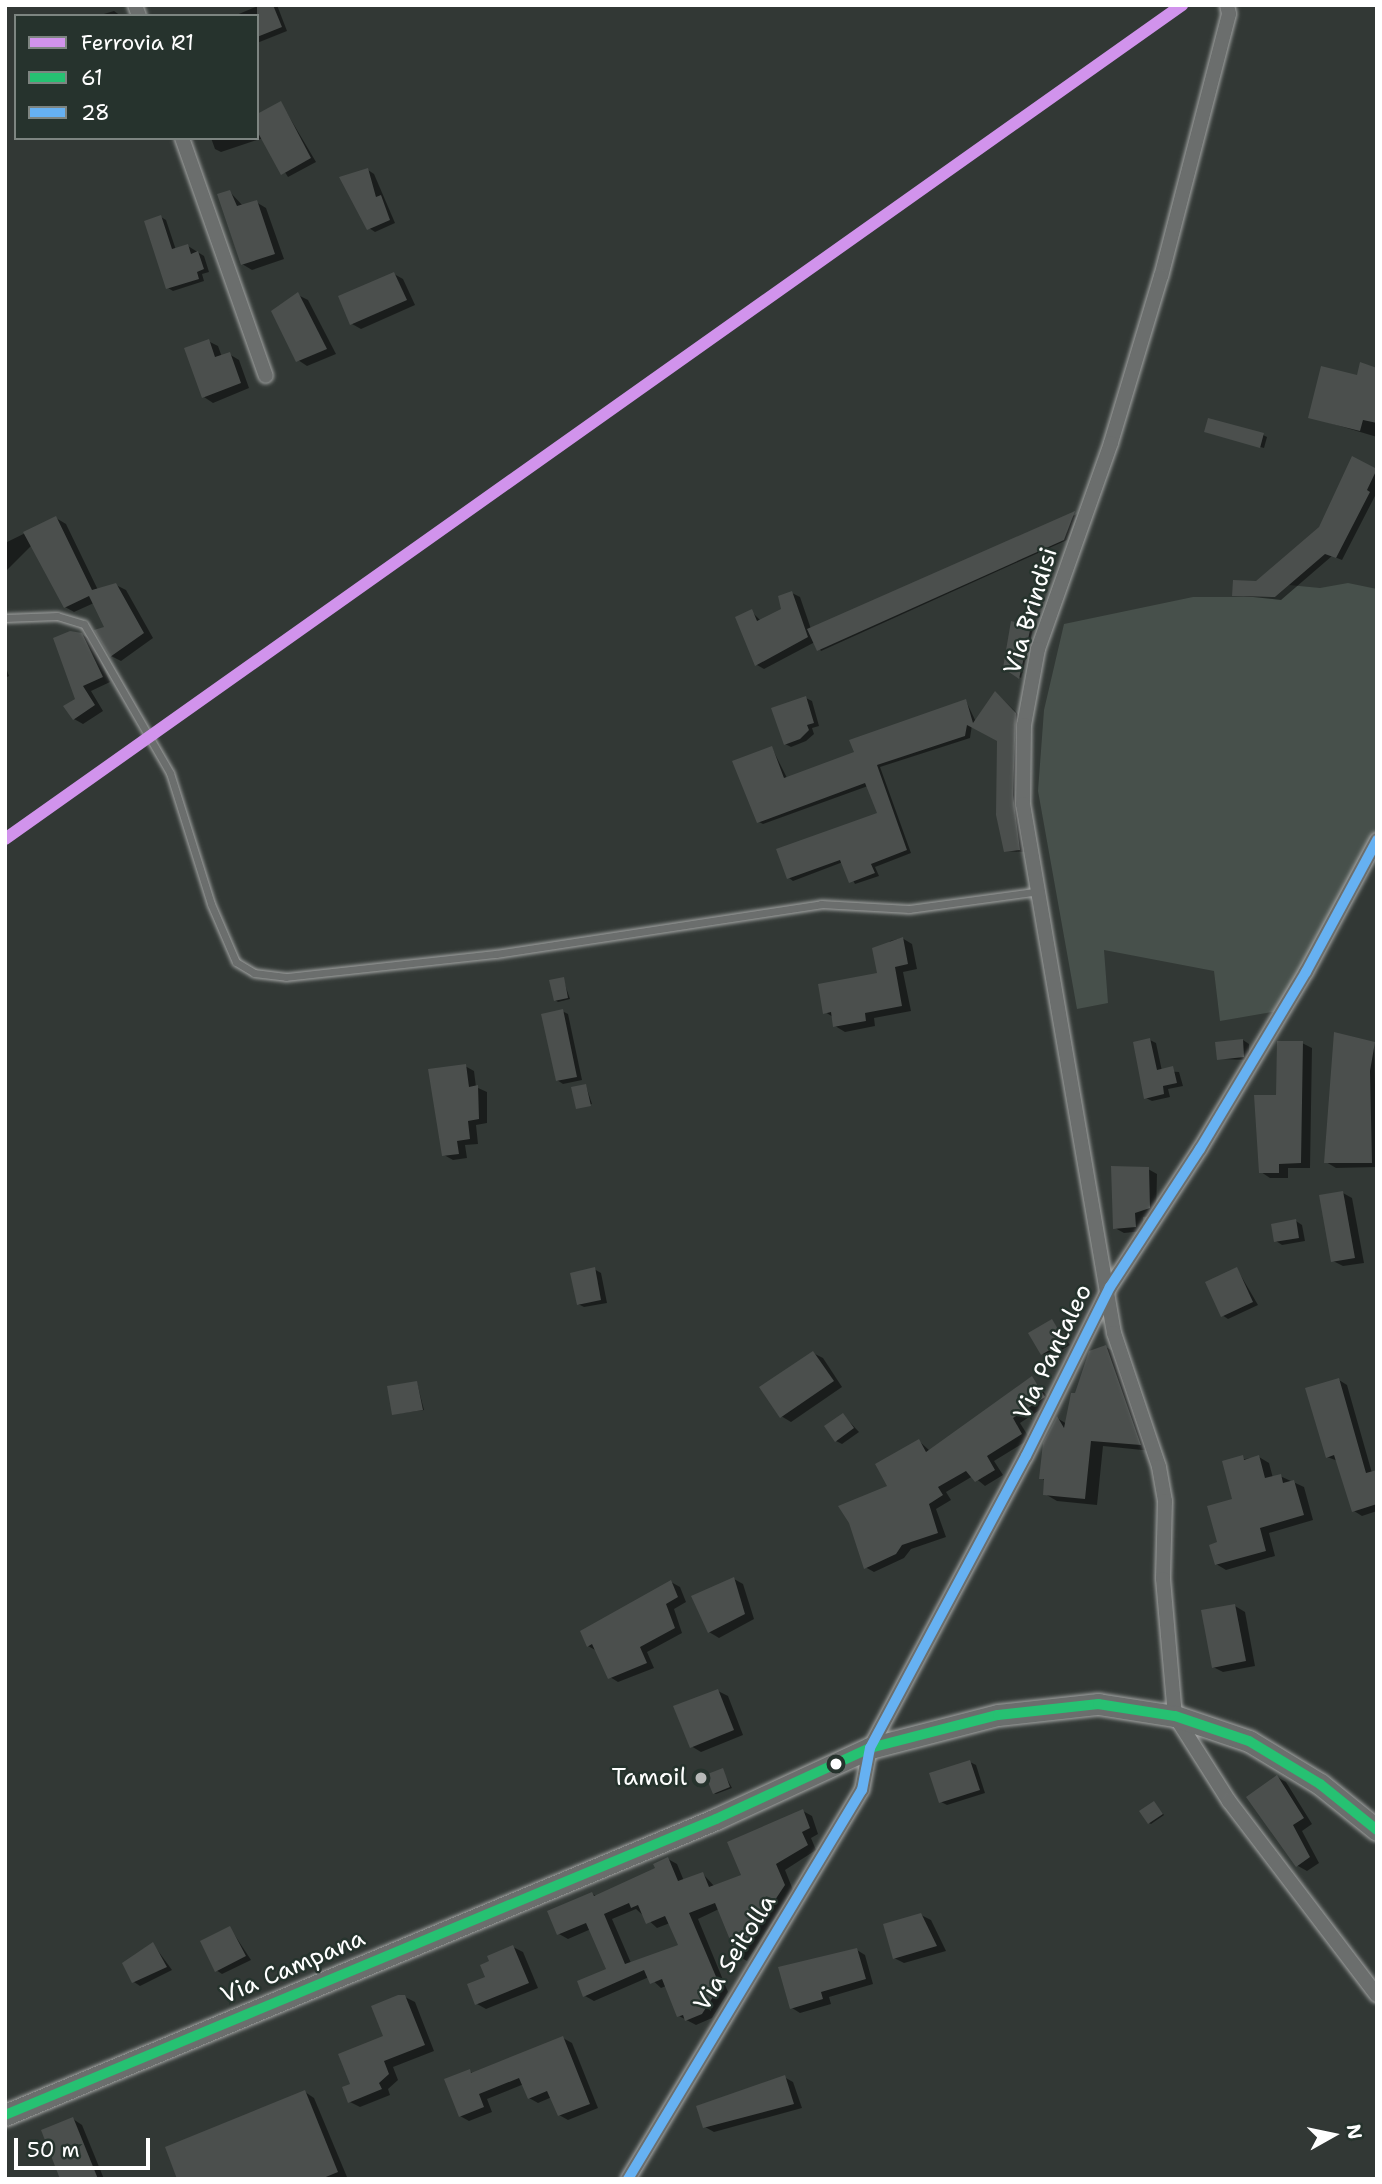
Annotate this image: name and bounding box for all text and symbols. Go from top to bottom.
legend [14,14,259,140]
text: Ferrovia R1 [81,29,194,57]
text: 61 [81,64,103,92]
text: 28 [81,99,110,127]
street label: Via Brindisi [998,544,1064,678]
street label: Via Pantaleo [1008,1279,1098,1425]
unlabelled marker [829,1757,843,1771]
place label: Tamoil [611,1764,687,1792]
marker: Tamoil [693,1770,709,1786]
street label: Via Seitolla [688,1889,782,2017]
street label: Via Campana [217,1924,369,2010]
north arrow [1298,2100,1368,2170]
text: N [1341,2122,1368,2141]
scale bar [18,2124,154,2168]
text: 50 m [27,2136,80,2164]

